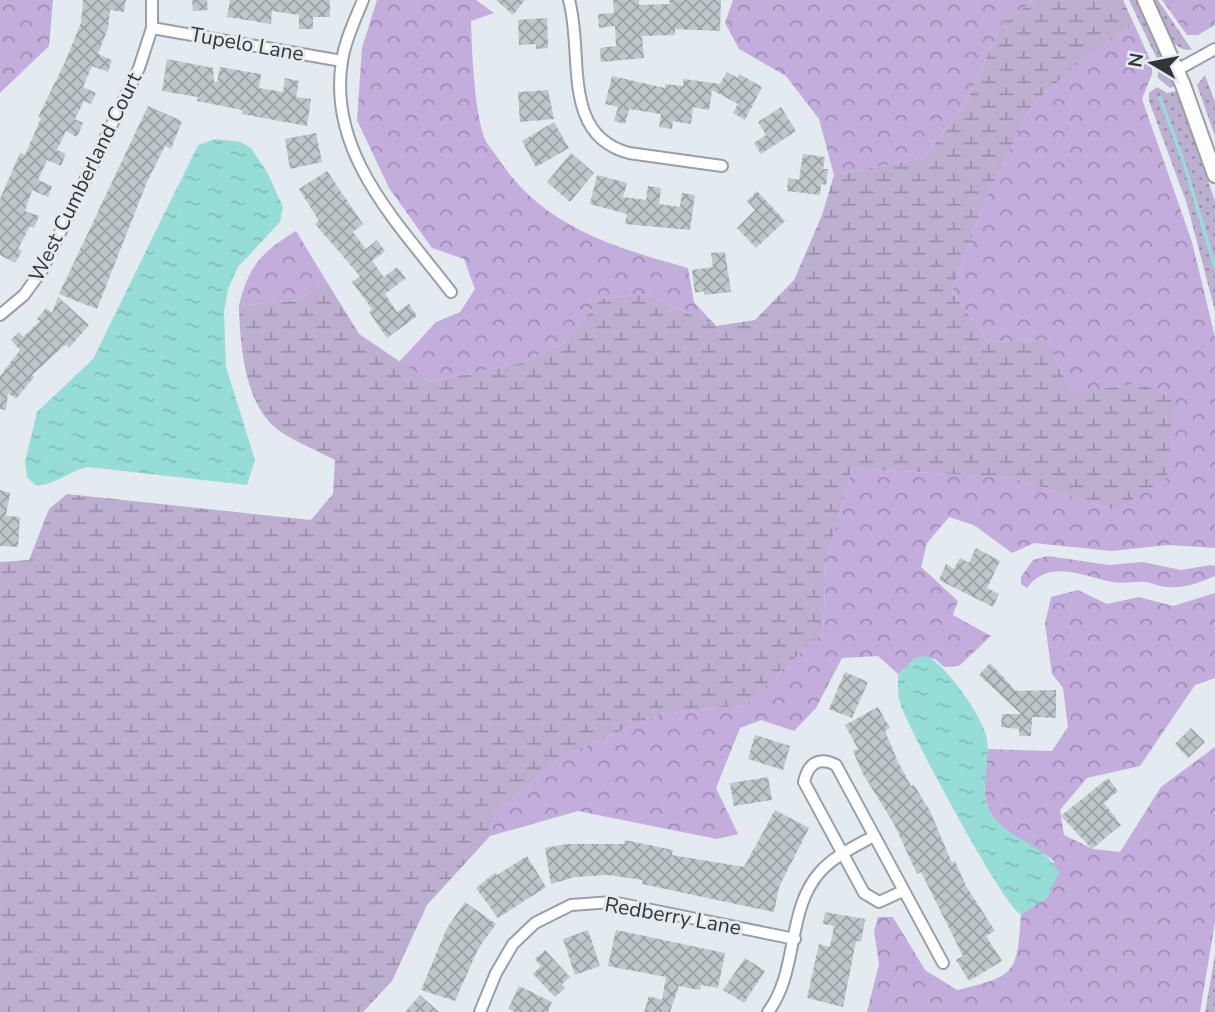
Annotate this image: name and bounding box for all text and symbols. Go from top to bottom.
street label: Tupelo Lane [188,20,306,68]
north arrow [1117,28,1187,98]
text: N [1122,51,1150,69]
street label: West Cumberland Court [22,67,148,286]
street label: Redberry Lane [603,890,743,942]

